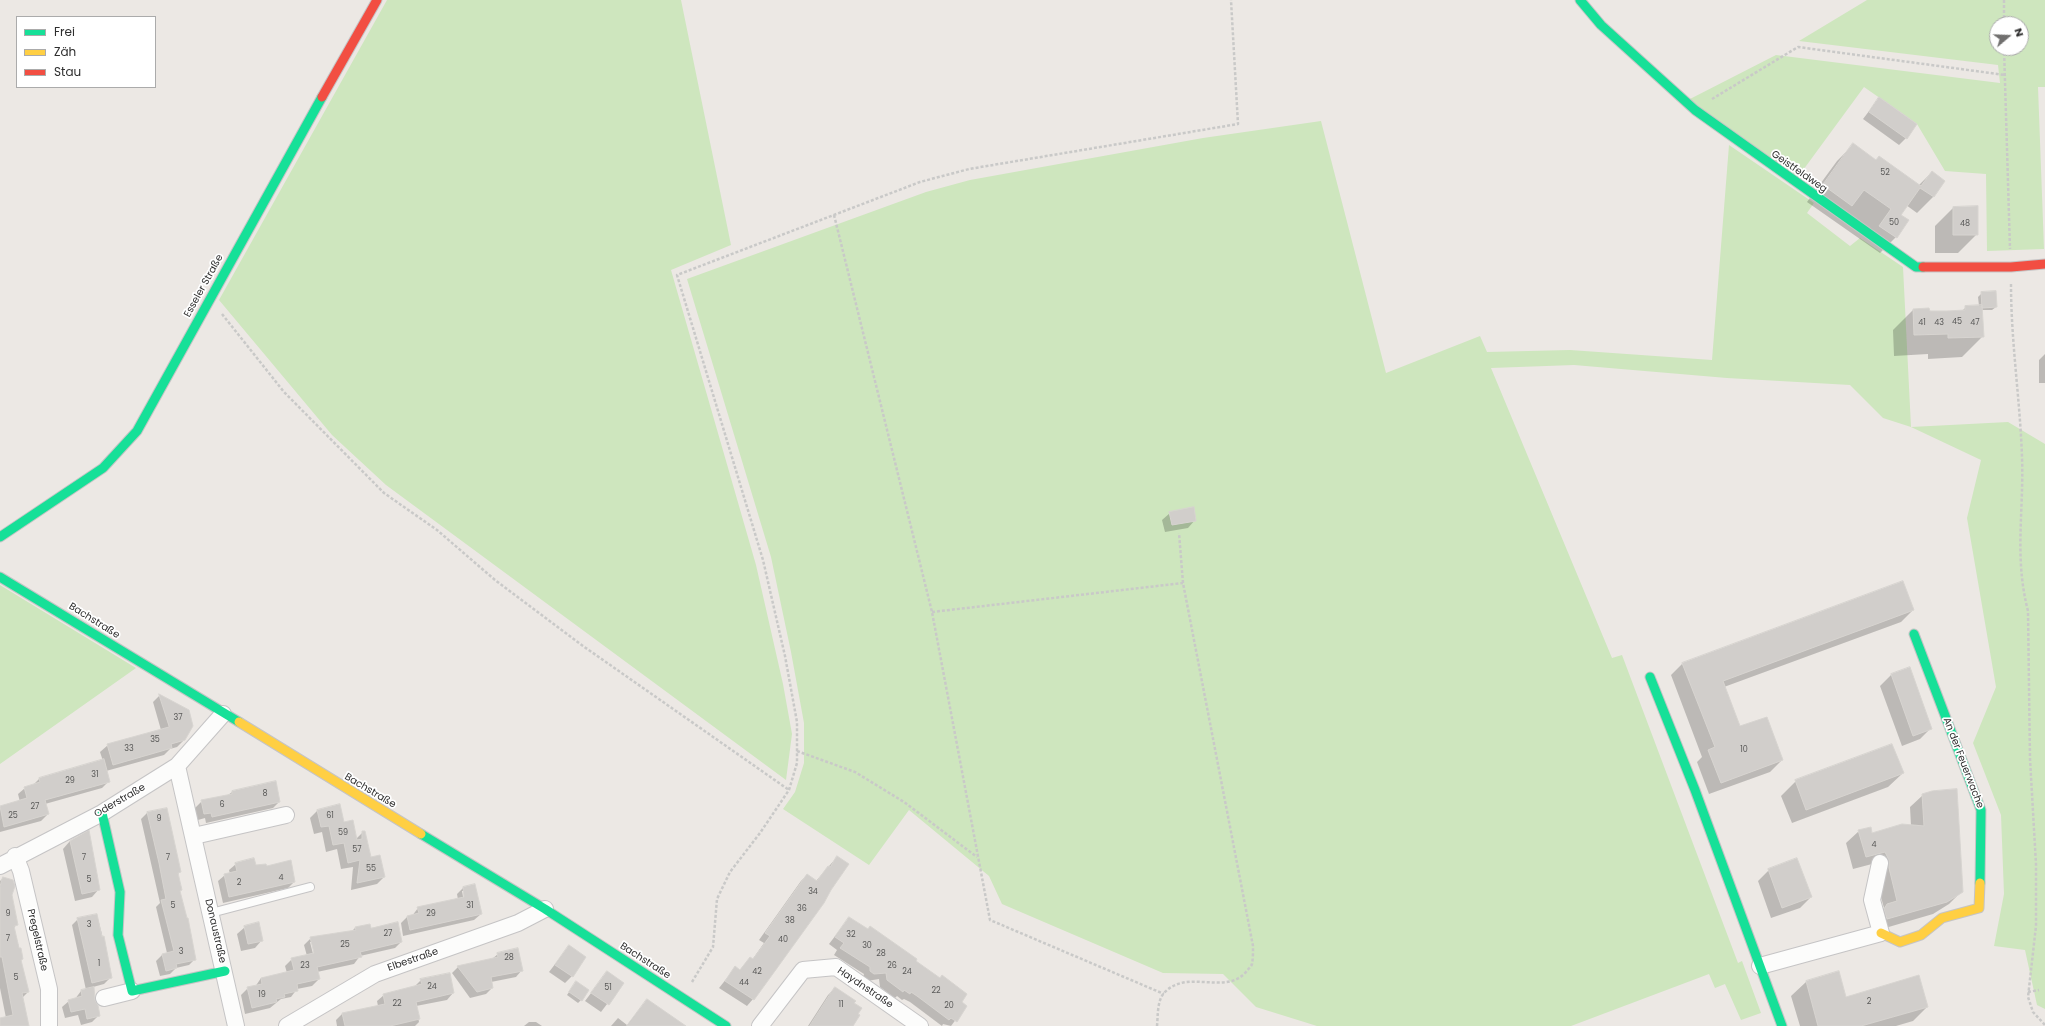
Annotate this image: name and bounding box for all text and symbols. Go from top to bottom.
legend [16,16,156,88]
north arrow [1989,16,2029,56]
text: Frei [54,23,75,40]
text: N [2010,26,2028,39]
text: Zäh [54,43,76,60]
text: Stau [54,63,81,80]
street label: Geistfeldweg [1769,148,1829,196]
house number: 52 [1880,168,1890,178]
house number: 50 [1889,218,1899,228]
house number: 48 [1960,219,1970,229]
street label: Esseler Straße [182,253,226,319]
house number: 45 [1952,317,1962,327]
house number: 41 [1918,318,1926,328]
house number: 43 [1934,318,1944,328]
house number: 47 [1970,318,1980,328]
street label: Bachstraße [66,601,122,641]
house number: 37 [173,713,183,723]
street label: An der Feuerwache [1940,716,1986,810]
house number: 35 [150,735,160,745]
house number: 33 [124,744,134,754]
house number: 10 [1740,745,1748,755]
house number: 31 [91,770,99,780]
street label: Bachstraße [342,771,398,811]
house number: 29 [65,776,75,786]
street label: Oderstraße [92,782,148,820]
house number: 8 [262,789,268,799]
house number: 6 [219,800,225,810]
house number: 27 [31,802,39,812]
house number: 25 [8,811,18,821]
house number: 61 [326,811,334,821]
house number: 9 [156,814,162,824]
house number: 59 [338,828,348,838]
house number: 4 [1871,840,1877,850]
house number: 57 [352,845,362,855]
house number: 7 [82,853,86,863]
house number: 7 [166,853,170,863]
house number: 55 [366,864,376,874]
house number: 4 [278,873,284,883]
house number: 5 [86,875,92,885]
house number: 2 [237,878,241,888]
house number: 34 [808,887,818,897]
street label: Donaustraße [202,898,228,964]
house number: 5 [170,901,176,911]
house number: 31 [466,901,474,911]
house number: 36 [797,904,807,914]
street label: Pregelstraße [24,908,50,972]
house number: 9 [5,909,11,919]
house number: 29 [426,909,436,919]
house number: 38 [785,916,795,926]
house number: 3 [87,920,91,930]
house number: 27 [384,929,392,939]
house number: 32 [846,930,856,940]
house number: 7 [6,934,10,944]
house number: 40 [778,935,788,945]
house number: 25 [340,940,350,950]
street label: Bachstraße [618,940,672,982]
house number: 30 [862,941,872,951]
street label: Elbestraße [386,946,440,974]
house number: 3 [179,947,183,957]
house number: 28 [876,949,886,959]
house number: 28 [504,953,514,963]
house number: 1 [98,959,100,969]
house number: 23 [300,961,310,971]
house number: 26 [887,961,897,971]
street label: Haydnstraße [835,965,895,1011]
house number: 42 [752,967,762,977]
house number: 24 [902,967,912,977]
house number: 5 [13,973,19,983]
house number: 44 [739,978,749,988]
house number: 24 [427,982,437,992]
house number: 51 [604,983,612,993]
house number: 22 [931,986,941,996]
house number: 19 [258,990,266,1000]
house number: 2 [1867,997,1871,1007]
house number: 22 [392,999,402,1009]
house number: 11 [838,1000,844,1010]
house number: 20 [944,1001,954,1011]

